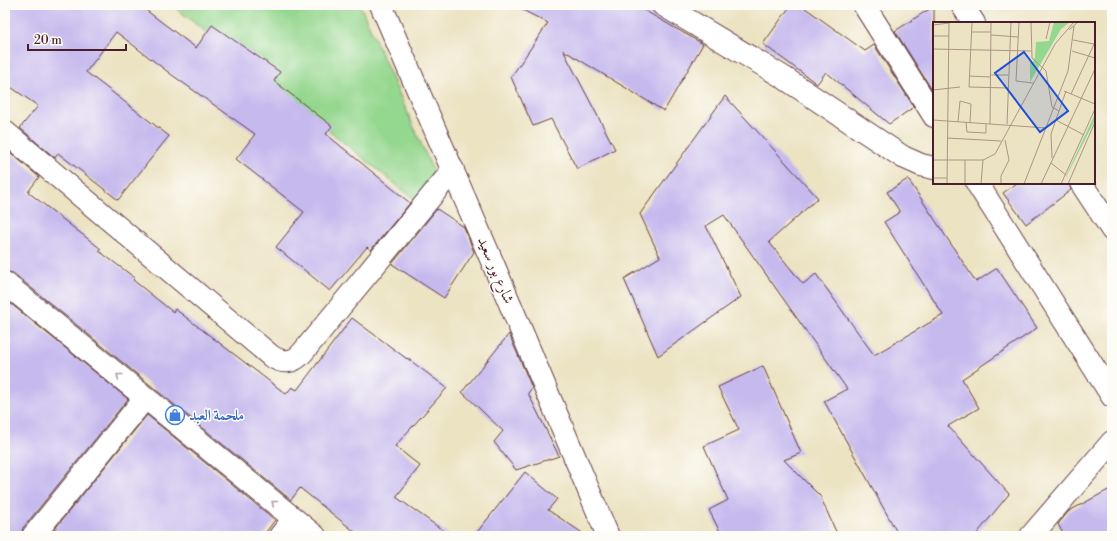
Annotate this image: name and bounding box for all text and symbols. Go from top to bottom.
inset map [933,22,1095,184]
scale bar [28,26,126,52]
text: 20 m [34,33,62,48]
street label: شارع بور سعيد [470,234,518,308]
one-way arrow [116,374,123,381]
shop icon: ملحمة العبد [164,404,186,426]
place label: ملحمة العبد [189,406,244,425]
one-way arrow [271,500,279,507]

